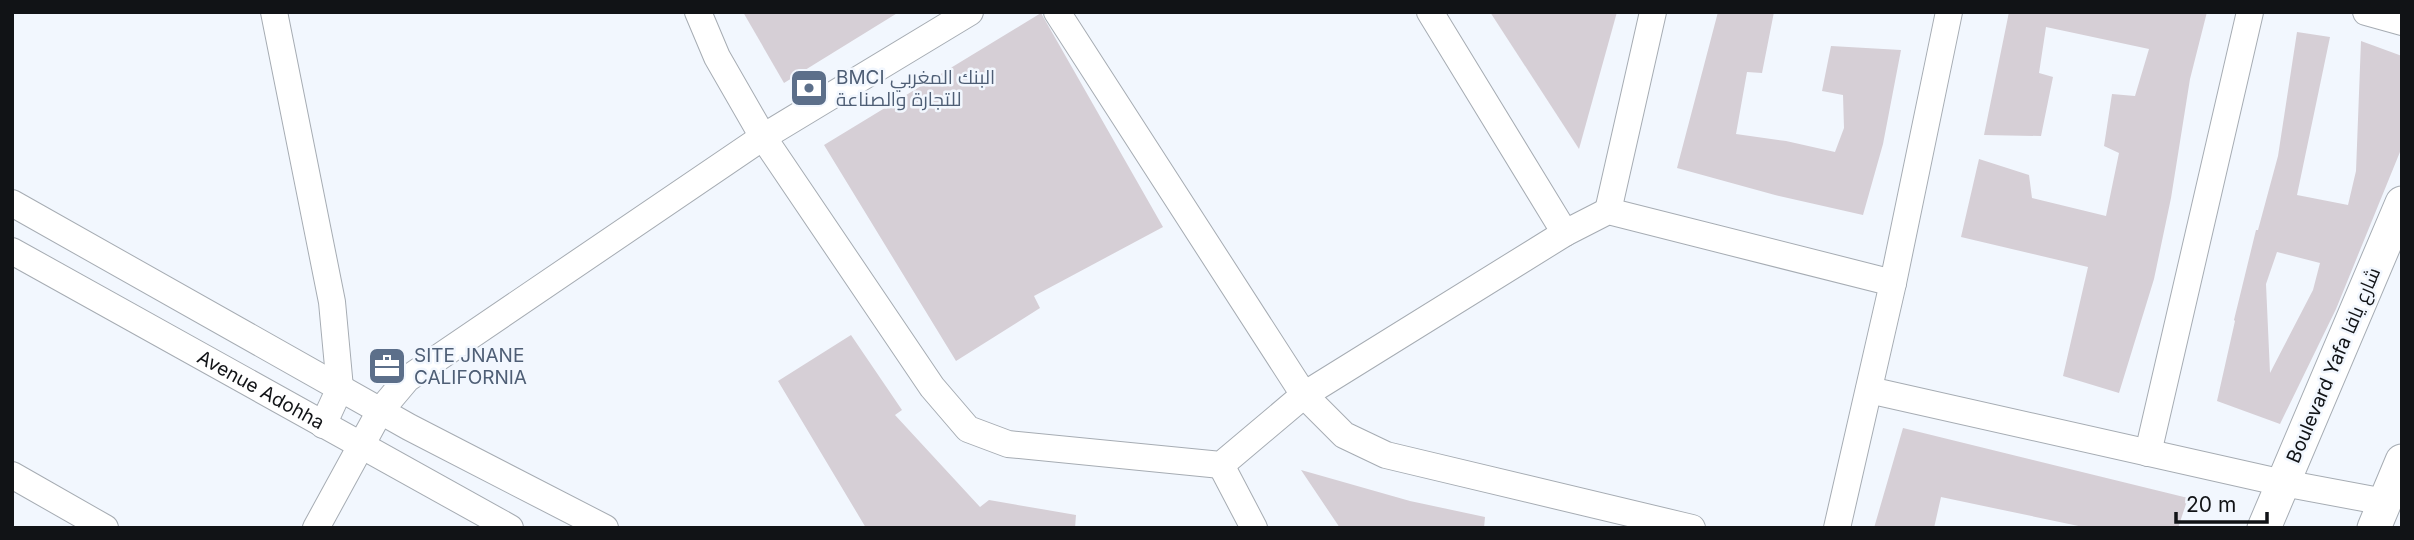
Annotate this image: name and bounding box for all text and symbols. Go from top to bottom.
place label: BMCI البنك المغربي للتجارة والصناعة [836,66,995,111]
bank icon: BMCI البنك المغربي للتجارة والصناعة [788,67,830,109]
street label: Boulevard Yafa شارع يافا [2282,264,2387,467]
place label: SITE JNANE CALIFORNIA [414,344,527,389]
office icon: SITE JNANE CALIFORNIA [366,345,408,387]
street label: Avenue Adohha [193,346,328,434]
scale bar [2176,480,2267,524]
text: 20 m [2186,492,2236,517]

